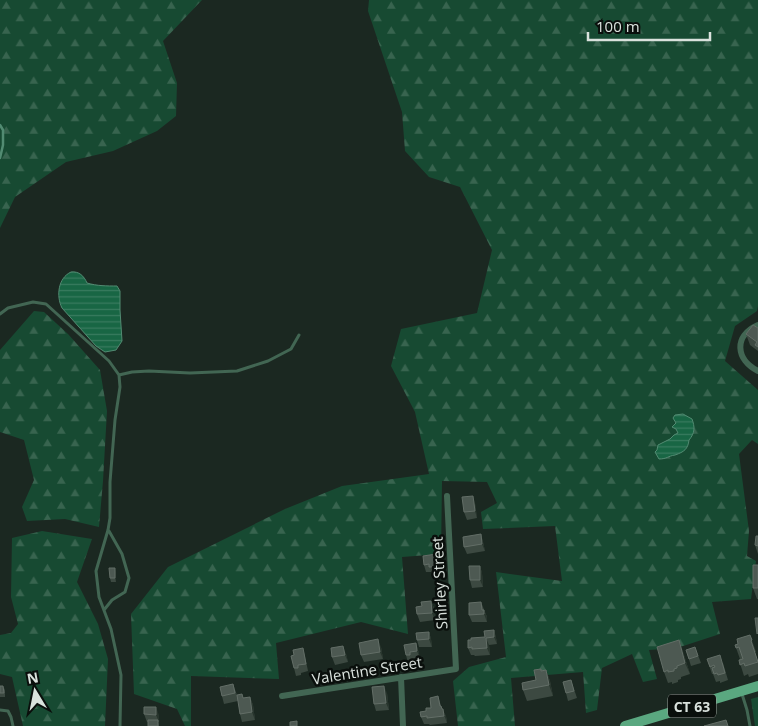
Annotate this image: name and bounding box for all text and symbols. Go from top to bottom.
scale bar [588,10,710,42]
text: 100 m [596,16,640,36]
street label: Shirley Street [427,536,451,630]
street label: Valentine Street [311,651,423,689]
north arrow [10,666,60,716]
text: N [25,667,40,688]
road number: CT 63 [668,694,716,718]

